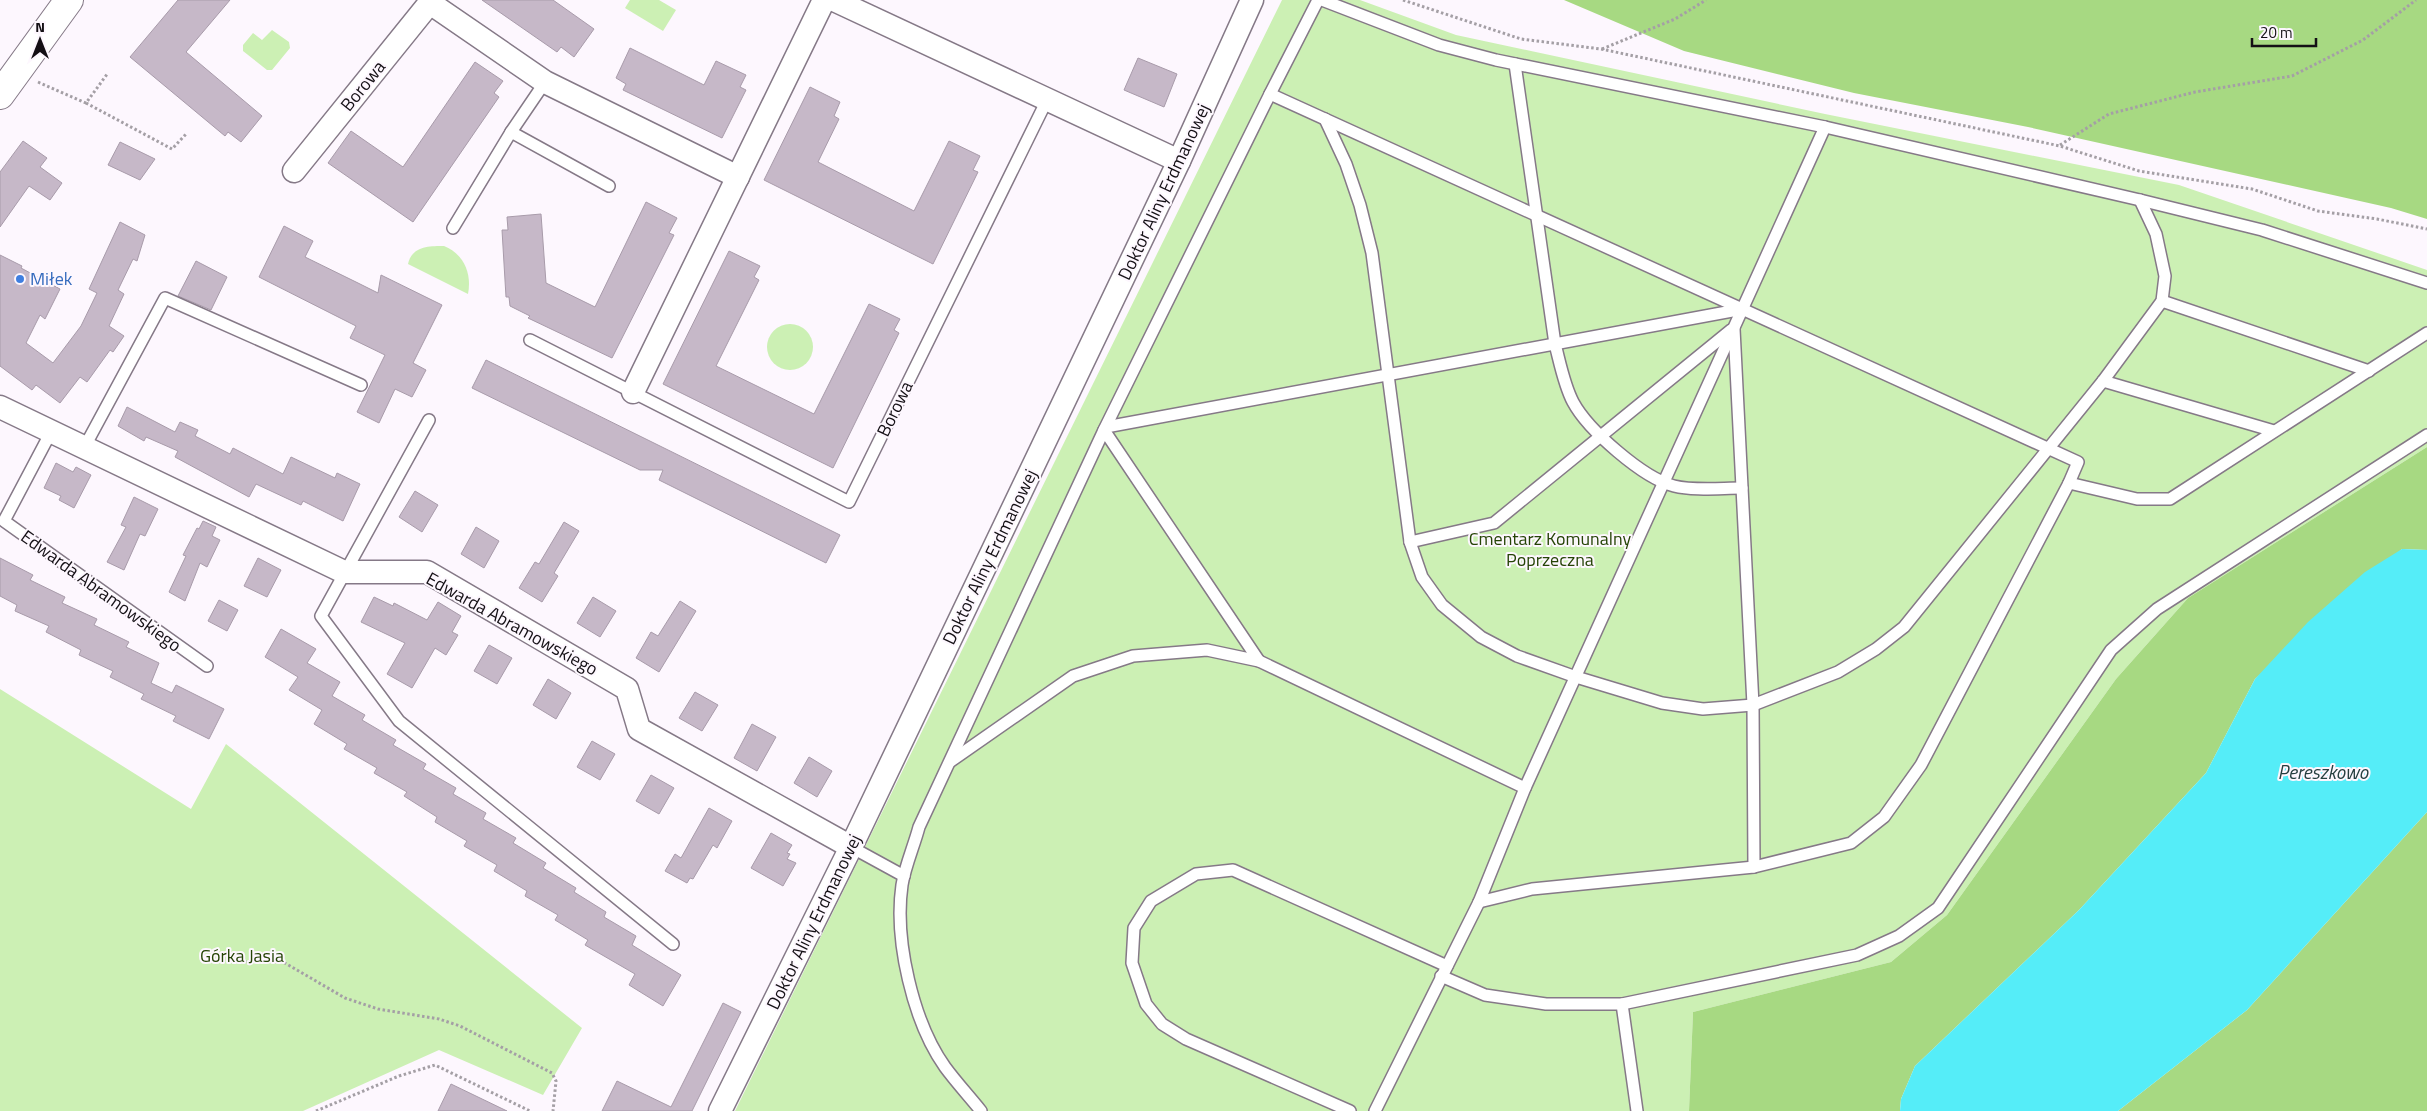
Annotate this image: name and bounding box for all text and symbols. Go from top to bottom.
north arrow [15,15,65,65]
scale bar [2252,15,2316,47]
text: N [35,16,45,37]
text: 20 m [2260,21,2293,44]
street label: Borowa [334,54,392,117]
street label: Doktor Aliny Erdmanowej [1111,99,1216,285]
place label: Miłek [30,265,73,292]
marker: Miłek [14,273,26,285]
street label: Borowa [870,376,920,441]
street label: Doktor Aliny Erdmanowej [935,465,1044,649]
street label: Edwarda Abramowskiego [15,523,187,658]
park label: Cmentarz Komunalny Poprzeczna [1469,525,1631,573]
street label: Edwarda Abramowskiego [421,565,603,682]
water label: Pereszkowo [2278,757,2369,786]
street label: Doktor Aliny Erdmanowej [759,830,868,1014]
park label: Górka Jasia [200,942,284,969]

